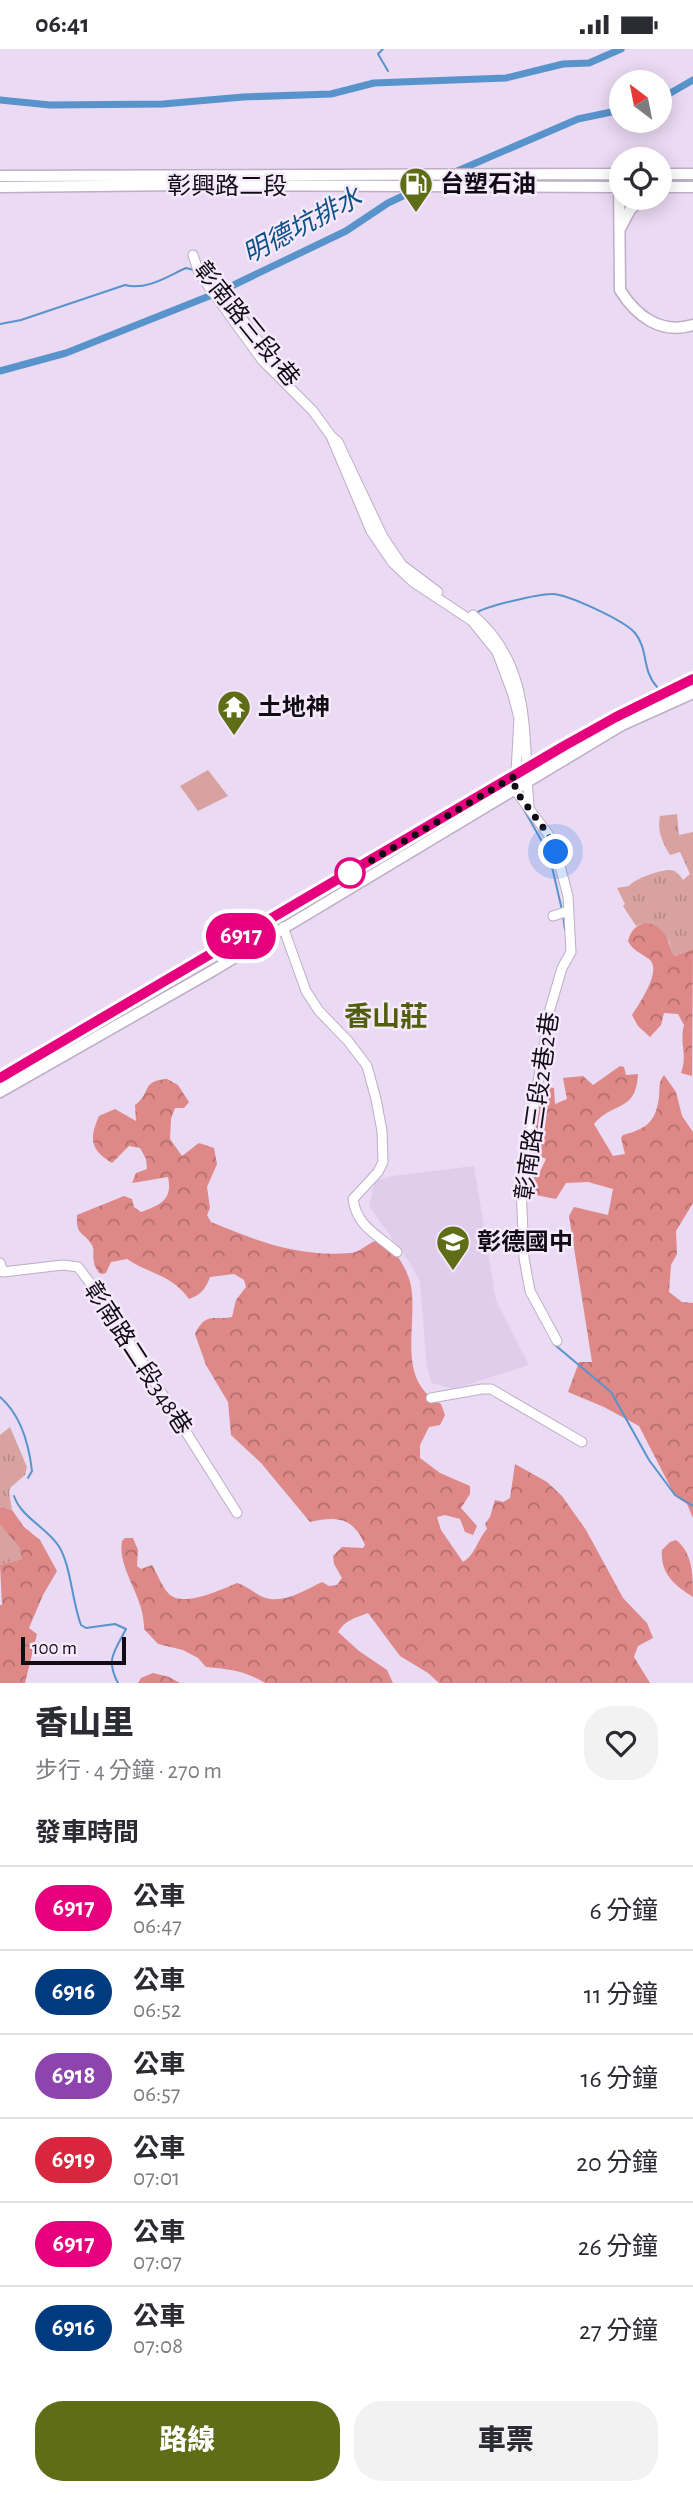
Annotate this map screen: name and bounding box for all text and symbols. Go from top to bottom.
text: 06:41 [35,11,90,37]
north arrow [609,70,672,133]
map controls [609,70,672,210]
button: locate [609,147,672,210]
fuel station icon: 台塑石油 [397,165,435,214]
place label: 台塑石油 [440,171,536,197]
street label: 彰興路二段 [167,173,287,199]
water label: 明德坑排水 [238,182,367,268]
street label: 彰南路三段1巷 [189,257,305,391]
temple icon: 土地神 [215,688,253,737]
place label: 土地神 [258,694,330,720]
your location [538,834,573,869]
unlabelled marker [335,858,365,888]
line badge: 6917 [192,913,290,959]
text: 6917 [220,924,262,948]
district label: 香山莊 [344,1002,428,1032]
street label: 彰南路三段2巷2巷 [511,1010,563,1202]
school or university icon: 彰德國中 [434,1223,472,1272]
place label: 彰德國中 [477,1229,573,1255]
street label: 彰南路二段348巷 [79,1277,197,1439]
scale bar [21,1634,126,1666]
text: 100 m [32,1639,77,1658]
button: heart [584,1706,658,1780]
text: 香山里 [35,1708,134,1741]
text: 步行 · 4 分鐘 · 270 m [35,1760,222,1783]
text: 發車時間 [35,1820,139,1846]
text: 公車 [133,1884,185,1910]
text: 6917 [52,1896,95,1920]
text: 6 分鐘 [589,1898,658,1924]
text: 06:47 [133,1915,182,1938]
text: 公車 [133,1968,185,1994]
text: 6916 [52,1980,95,2004]
text: 11 分鐘 [584,1982,658,2008]
text: 06:52 [133,1999,181,2022]
text: 公車 [133,2052,185,2078]
text: 6918 [52,2064,95,2088]
text: 16 分鐘 [581,2066,658,2092]
text: 06:57 [133,2083,180,2106]
text: 公車 [133,2136,185,2162]
text: 6919 [52,2148,95,2172]
text: 20 分鐘 [576,2150,658,2176]
text: 07:01 [133,2167,180,2190]
text: 公車 [133,2220,185,2246]
text: 6917 [52,2232,95,2256]
text: 26 分鐘 [578,2234,658,2260]
text: 07:07 [133,2251,182,2274]
text: 公車 [133,2304,185,2330]
text: 6916 [52,2316,95,2340]
text: 27 分鐘 [579,2318,658,2344]
text: 07:08 [133,2335,183,2358]
button: 路線 [35,2401,340,2481]
button: 車票 [354,2401,658,2481]

